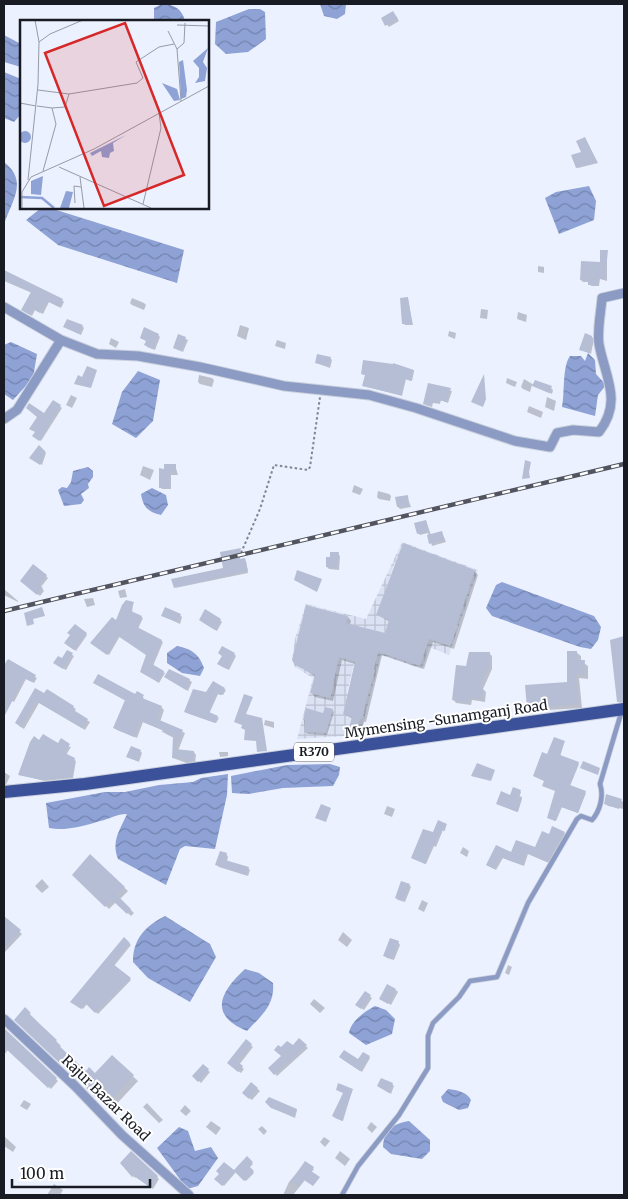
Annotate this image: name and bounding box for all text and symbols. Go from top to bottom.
inset map [20,20,209,209]
street label: Mymensing -Sunamganj Road [343,696,549,742]
road number: R370 [294,742,334,762]
street label: Rajur Bazar Road [58,1051,154,1145]
scale bar [12,1156,150,1188]
text: 100 m [20,1164,64,1183]

